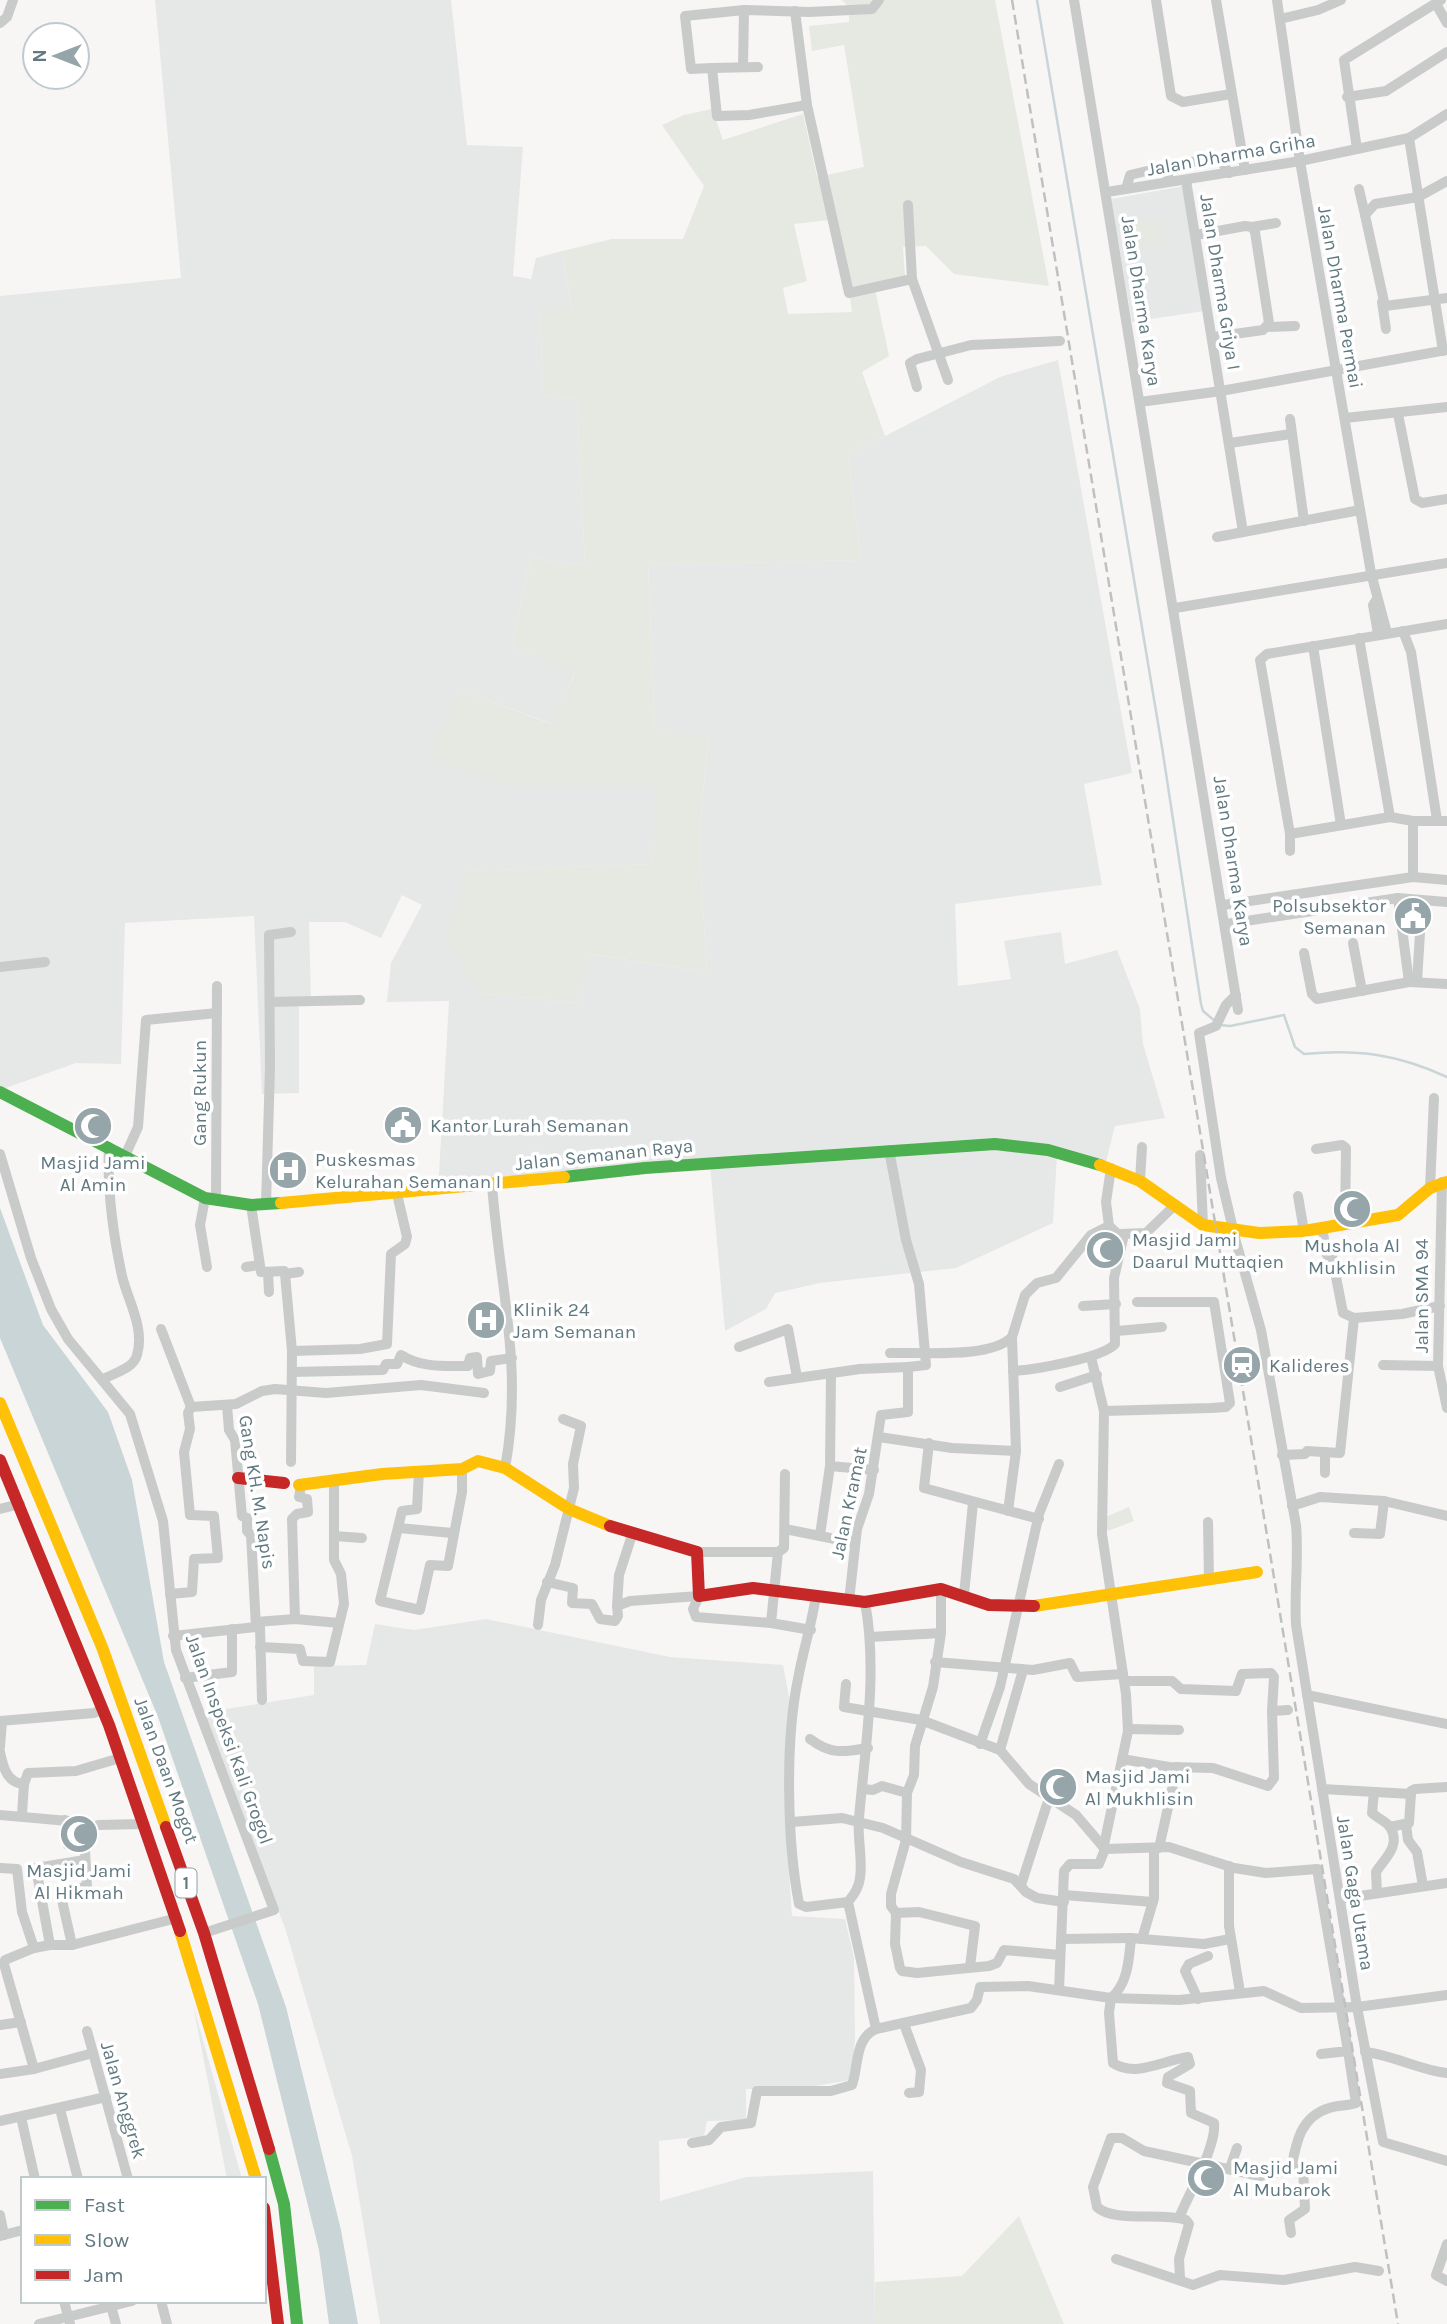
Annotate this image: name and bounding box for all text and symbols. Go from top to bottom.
north arrow [21,21,91,91]
text: N [29,49,51,63]
street label: Jalan Dharma Griha [1145,129,1317,181]
street label: Jalan Dharma Griya I [1195,193,1245,372]
street label: Jalan Dharma Permai [1313,204,1367,390]
street label: Jalan Dharma Karya [1117,214,1165,388]
street label: Jalan Dharma Karya [1209,774,1257,948]
place label: Polsubsektor Semanan [1272,895,1386,939]
public building icon: Polsubsektor Semanan [1392,895,1434,937]
street label: Gang Rukun [189,1040,211,1146]
public building icon: Kantor Lurah Semanan [382,1104,424,1146]
mosque icon: Masjid Jami Al Amin [72,1105,114,1147]
place label: Kantor Lurah Semanan [430,1115,629,1137]
street label: Jalan Semanan Raya [514,1135,694,1175]
hospital icon: Puskesmas Kelurahan Semanan I [267,1149,309,1191]
place label: Puskesmas Kelurahan Semanan I [315,1149,501,1193]
place label: Masjid Jami Al Amin [40,1152,146,1196]
mosque icon: Mushola Al Mukhlisin [1331,1188,1373,1230]
mosque icon: Masjid Jami Daarul Muttaqien [1084,1229,1126,1271]
place label: Masjid Jami Daarul Muttaqien [1132,1229,1284,1273]
place label: Mushola Al Mukhlisin [1304,1235,1400,1279]
street label: Jalan SMA 94 [1411,1238,1433,1353]
hospital icon: Klinik 24 Jam Semanan [465,1299,507,1341]
place label: Klinik 24 Jam Semanan [513,1299,636,1343]
station icon: Kalideres [1221,1344,1263,1386]
place label: Kalideres [1269,1355,1350,1377]
street label: Gang KH. M. Napis [234,1414,280,1571]
street label: Jalan Kramat [826,1445,872,1561]
street label: Jalan Inspeksi Kali Grogol [181,1631,277,1847]
street label: Jalan Daan Mogot [129,1694,203,1846]
mosque icon: Masjid Jami Al Mukhlisin [1037,1766,1079,1808]
place label: Masjid Jami Al Mukhlisin [1085,1766,1194,1810]
mosque icon: Masjid Jami Al Hikmah [58,1813,100,1855]
street label: Jalan Gaga Utama [1332,1814,1378,1972]
place label: Masjid Jami Al Hikmah [26,1860,132,1904]
road number: 1 [176,1868,196,1898]
street label: Jalan Anggrek [96,2039,150,2162]
mosque icon: Masjid Jami Al Mubarok [1185,2157,1227,2199]
place label: Masjid Jami Al Mubarok [1233,2157,1339,2201]
legend [21,2177,266,2303]
text: Fast [84,2193,125,2217]
text: Slow [84,2228,129,2252]
text: Jam [84,2263,124,2287]

